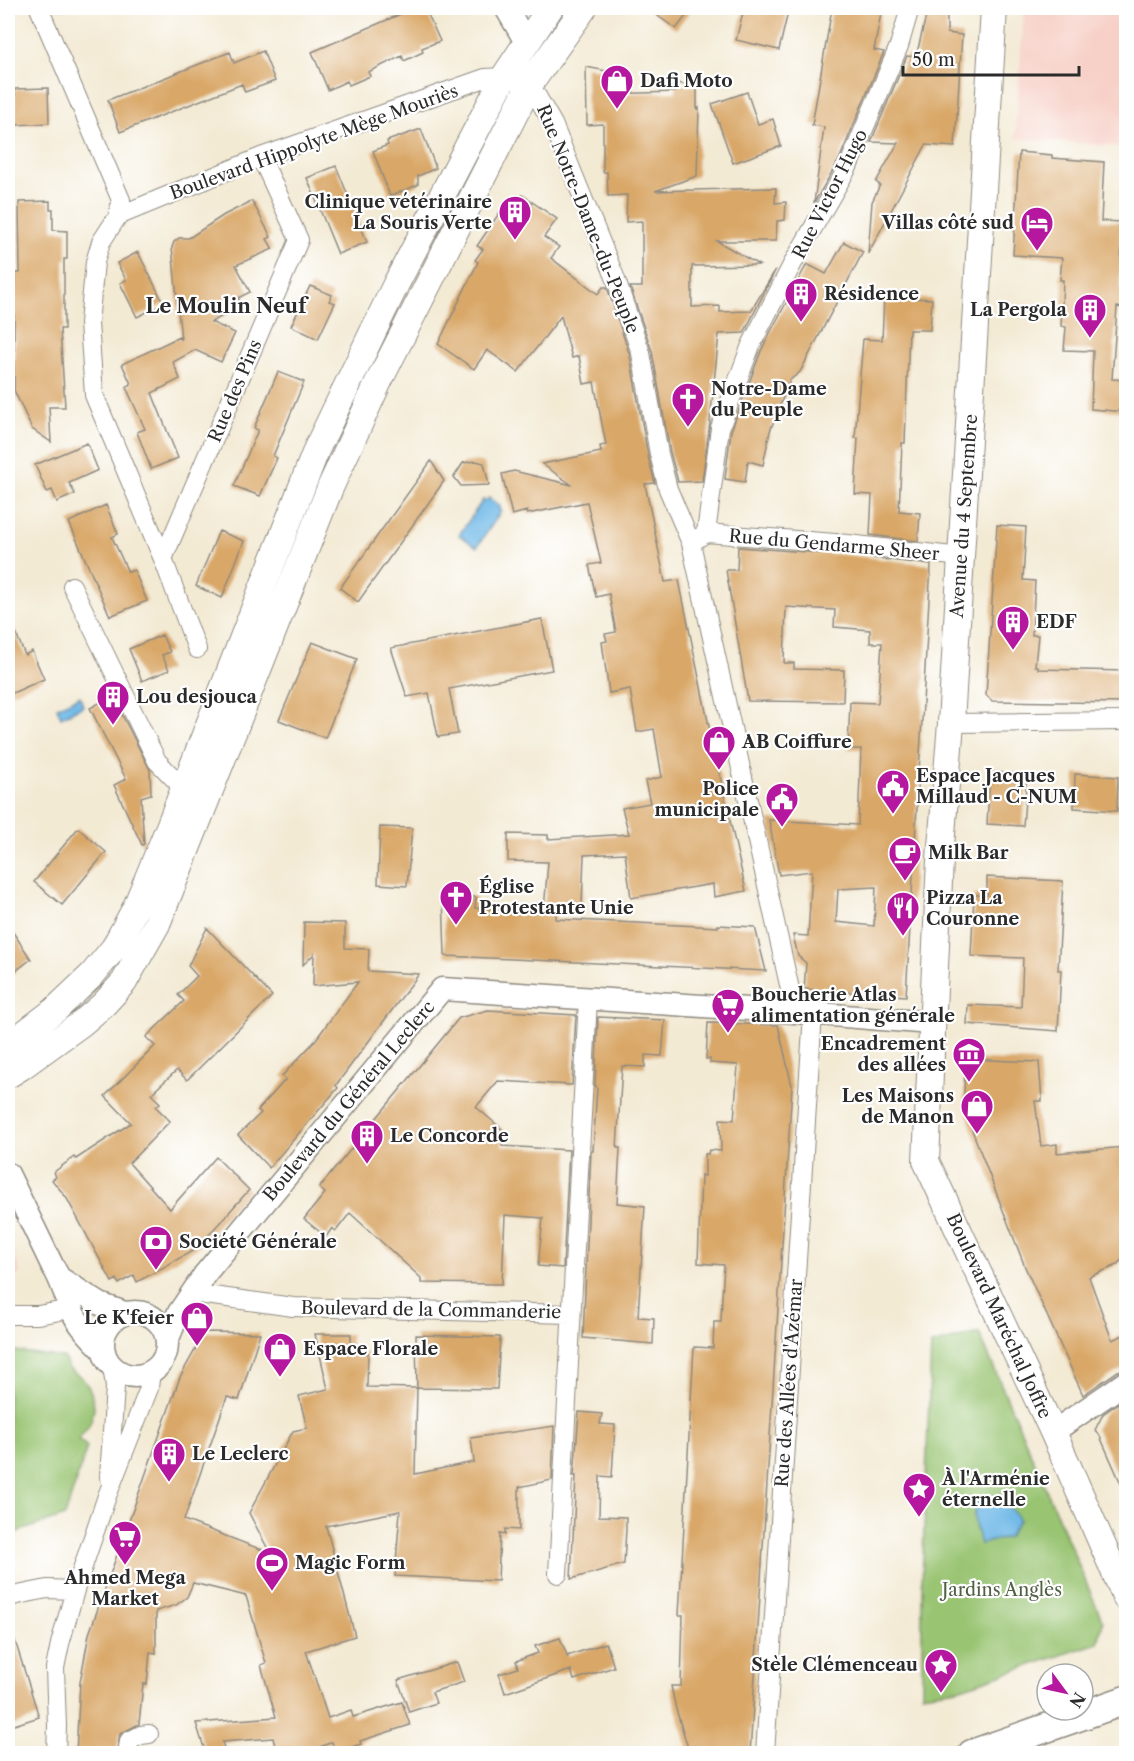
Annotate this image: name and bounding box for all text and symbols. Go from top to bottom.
scale bar [903,39,1078,77]
text: 50 m [912,49,955,71]
shop icon: Dafi Moto [599,63,635,110]
place label: Dafi Moto [640,70,733,92]
street label: Boulevard Hippolyte Mège Mouriès [167,79,461,205]
street label: Rue Notre-Dame-du-Peuple [532,101,644,337]
street label: Rue Victor Hugo [788,126,872,262]
place label: Clinique vétérinaire La Souris Verte [304,191,492,234]
building icon: Clinique vétérinaire La Souris Verte [497,194,533,241]
hotel icon: Villas côté sud [1019,205,1055,252]
place label: Villas côté sud [881,212,1014,234]
building icon: Résidence [783,276,819,323]
place label: Résidence [824,283,919,305]
building icon: La Pergola [1072,292,1108,339]
district label: Le Moulin Neuf [146,294,309,318]
place label: La Pergola [970,299,1068,321]
street label: Rue des Pins [204,336,266,446]
place label: Notre-Dame du Peuple [711,378,827,421]
church icon: Notre-Dame du Peuple [670,381,706,428]
street label: Avenue du 4 Septembre [946,413,982,620]
street label: Rue du Gendarme Sheer [728,525,941,565]
building icon: EDF [995,604,1031,651]
place label: EDF [1036,611,1077,633]
building icon: Lou desjouca [95,679,131,726]
place label: Lou desjouca [136,686,258,708]
shop icon: AB Coiffure [701,724,737,771]
place label: AB Coiffure [741,731,852,753]
place label: Espace Jacques Millaud - C-NUM [916,765,1077,808]
public building icon: Espace Jacques Millaud - C-NUM [875,768,911,815]
place label: Police municipale [655,778,759,821]
public building icon: Police municipale [764,781,800,828]
cafe icon: Milk Bar [887,835,923,882]
place label: Milk Bar [928,842,1009,864]
place label: Église Protestante Unie [479,875,634,919]
church icon: Église Protestante Unie [438,879,474,926]
place label: Pizza La Couronne [926,887,1020,930]
restaurant icon: Pizza La Couronne [885,890,921,937]
place label: Boucherie Atlas alimentation générale [751,984,955,1027]
supermarket icon: Boucherie Atlas alimentation générale [710,987,746,1034]
street label: Boulevard du Général Leclerc [259,996,439,1206]
place label: Encadrement des allées [821,1033,947,1076]
museum icon: Encadrement des allées [951,1036,987,1083]
place label: Les Maisons de Manon [842,1085,955,1128]
shop icon: Les Maisons de Manon [959,1088,995,1135]
building icon: Le Concorde [349,1118,385,1165]
place label: Le Concorde [390,1125,509,1147]
street label: Boulevard Maréchal Joffre [942,1210,1056,1422]
bank icon: Société Générale [138,1224,174,1271]
place label: Société Générale [179,1231,337,1253]
street label: Rue des Allées d'Azémar [771,1277,807,1488]
street label: Boulevard de la Commanderie [301,1297,561,1323]
shop icon: Le K'feier [179,1300,215,1347]
place label: Le K'feier [84,1307,174,1329]
shop icon: Espace Florale [262,1331,298,1378]
place label: Espace Florale [303,1338,438,1360]
building icon: Le Leclerc [151,1436,187,1483]
place label: Le Leclerc [192,1443,289,1465]
place label: À l'Arménie éternelle [941,1467,1050,1511]
place icon: À l'Arménie éternelle [901,1471,937,1518]
supermarket icon: Ahmed Mega Market [107,1519,143,1566]
sports icon: Magic Form [254,1545,290,1592]
place label: Magic Form [295,1552,405,1574]
place label: Ahmed Mega Market [63,1567,186,1610]
park label: Jardins Anglès [939,1579,1062,1601]
place icon: Stèle Clémenceau [923,1647,959,1694]
place label: Stèle Clémenceau [751,1654,918,1676]
north arrow [1035,1662,1095,1722]
text: N [1065,1689,1090,1712]

